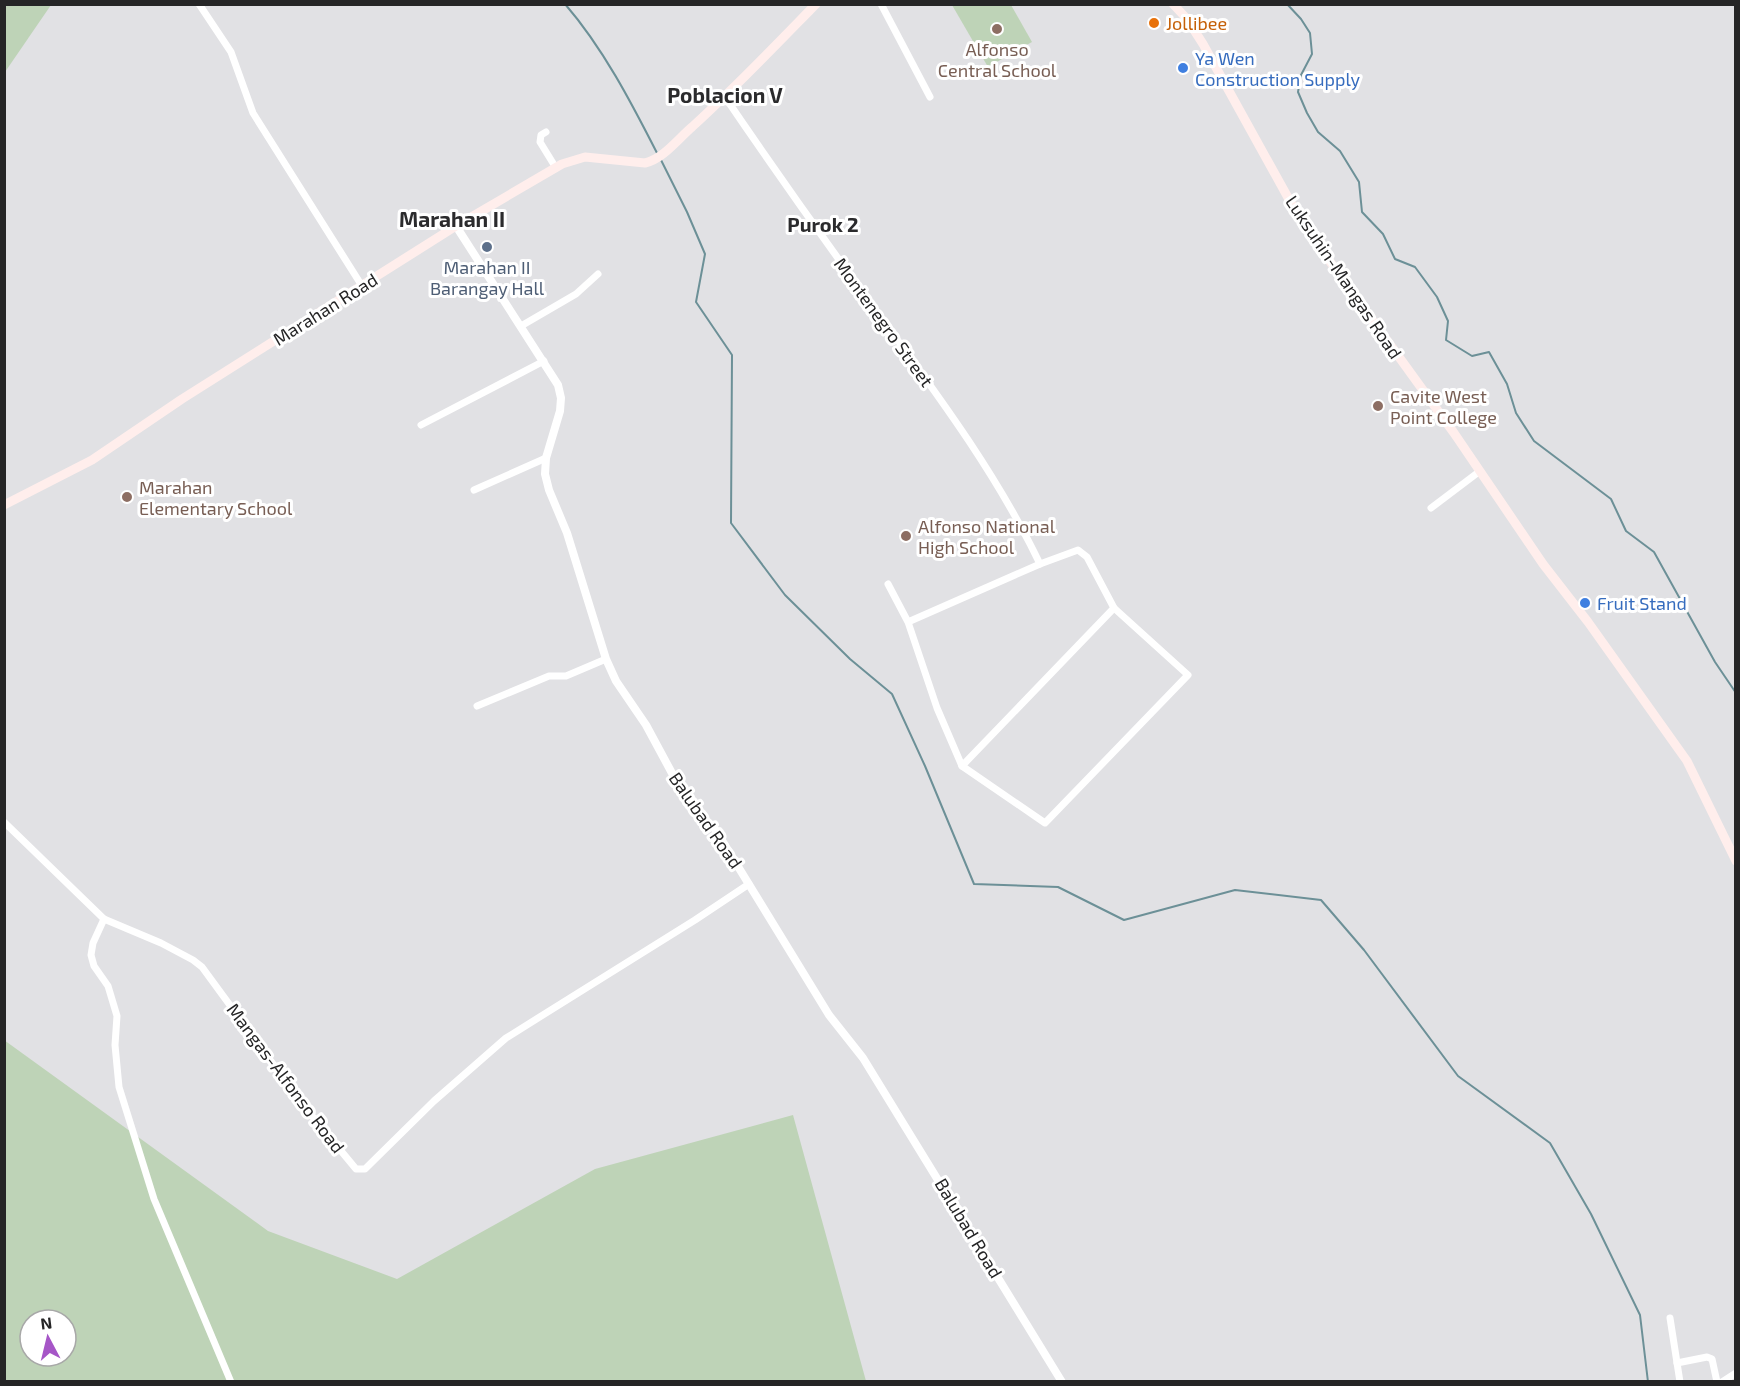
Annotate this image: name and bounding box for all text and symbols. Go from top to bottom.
place label: Jollibee [1166,12,1227,34]
marker: Jollibee [1147,16,1161,30]
marker: Alfonso Central School [990,22,1004,36]
place label: Alfonso Central School [938,38,1057,81]
place label: Ya Wen Construction Supply [1195,47,1360,90]
marker: Ya Wen Construction Supply [1176,61,1190,75]
district label: Poblacion V [667,82,783,107]
street label: Luksuhin-Mangas Road [1281,191,1407,363]
district label: Marahan II [399,206,505,231]
district label: Purok 2 [787,212,859,236]
marker: Marahan II Barangay Hall [480,240,494,254]
street label: Montenegro Street [830,253,938,391]
place label: Marahan II Barangay Hall [430,256,545,299]
street label: Marahan Road [269,268,381,350]
place label: Cavite West Point College [1390,385,1497,428]
marker: Cavite West Point College [1371,399,1385,413]
place label: Marahan Elementary School [139,476,293,519]
marker: Marahan Elementary School [120,490,134,504]
place label: Alfonso National High School [918,515,1056,558]
marker: Alfonso National High School [899,529,913,543]
place label: Fruit Stand [1597,592,1687,614]
marker: Fruit Stand [1578,596,1592,610]
street label: Balubad Road [665,768,747,872]
street label: Mangas-Alfonso Road [222,999,350,1157]
street label: Balubad Road [931,1174,1007,1282]
north arrow [18,1308,78,1368]
text: N [39,1312,53,1333]

